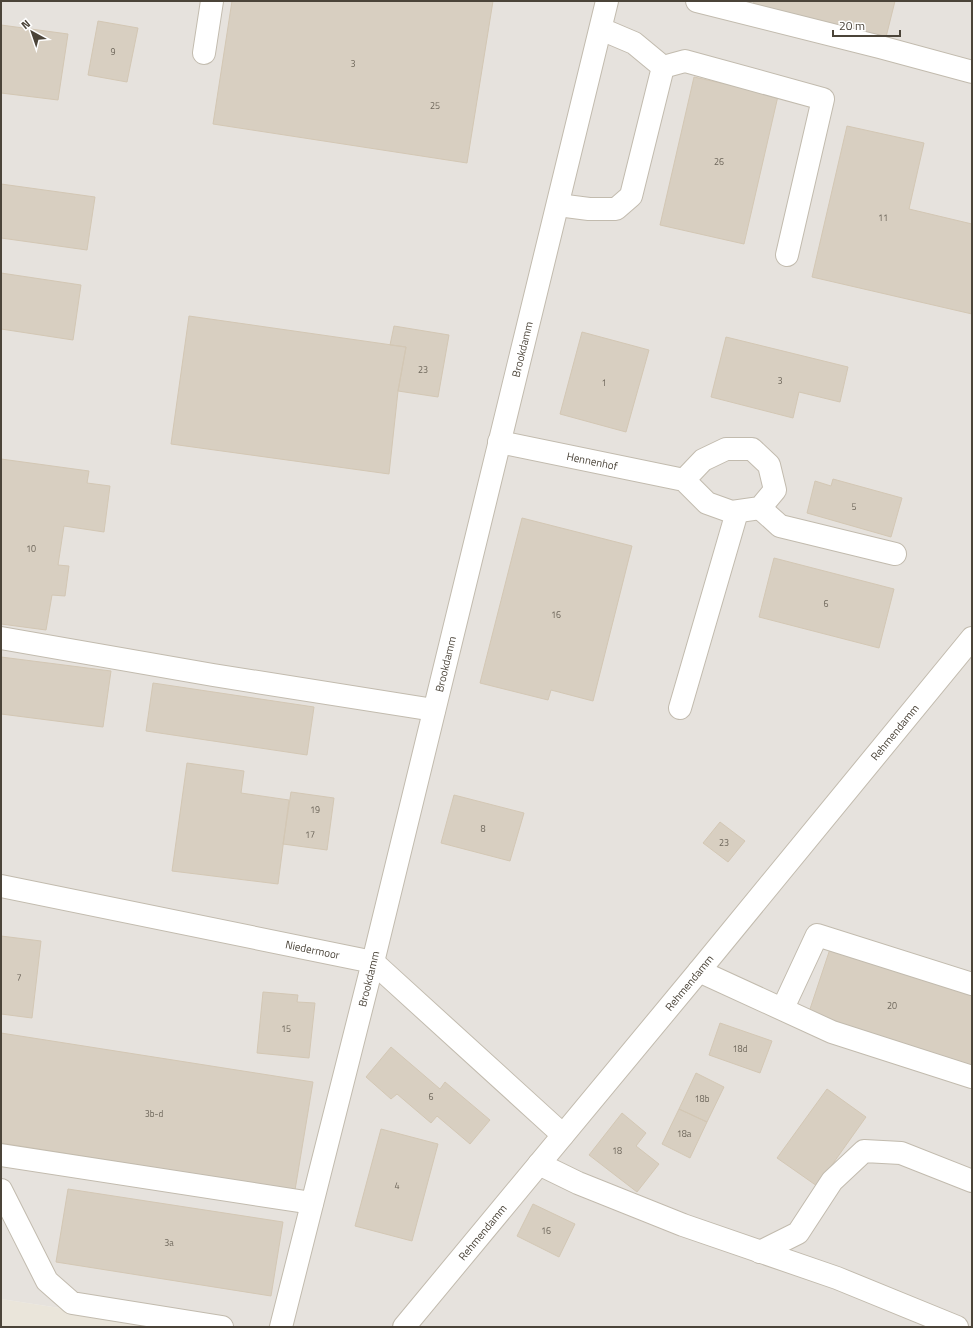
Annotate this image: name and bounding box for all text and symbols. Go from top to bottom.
north arrow [12,12,52,52]
scale bar [833,12,900,38]
text: N [18,16,34,33]
text: 20 m [839,16,865,35]
house number: 9 [110,45,116,58]
house number: 3 [350,57,356,70]
house number: 25 [430,99,440,112]
house number: 26 [714,155,724,168]
house number: 11 [878,211,888,224]
street label: Brookdamm [508,320,537,379]
house number: 23 [418,363,428,376]
house number: 3 [777,374,783,387]
house number: 1 [601,376,607,389]
street label: Hennenhof [565,448,619,474]
house number: 5 [851,500,857,513]
house number: 10 [26,542,36,555]
house number: 6 [823,597,829,610]
house number: 16 [551,608,561,621]
street label: Brookdamm [431,635,460,694]
street label: Rehmendamm [867,701,923,764]
house number: 19 [310,803,320,816]
house number: 8 [480,822,486,835]
house number: 17 [305,828,315,841]
house number: 23 [719,836,729,849]
street label: Niedermoor [284,936,341,963]
street label: Brookdamm [354,949,383,1008]
street label: Rehmendamm [661,951,717,1014]
house number: 7 [16,971,22,984]
house number: 20 [887,999,897,1012]
house number: 15 [281,1022,291,1035]
house number: 18d [733,1042,748,1055]
house number: 6 [428,1090,434,1103]
house number: 18b [695,1092,710,1105]
house number: 3b-d [145,1107,163,1120]
house number: 18a [677,1127,692,1140]
house number: 18 [612,1144,622,1157]
house number: 4 [394,1179,400,1192]
street label: Rehmendamm [454,1201,511,1264]
house number: 16 [541,1224,551,1237]
house number: 3a [164,1236,174,1249]

